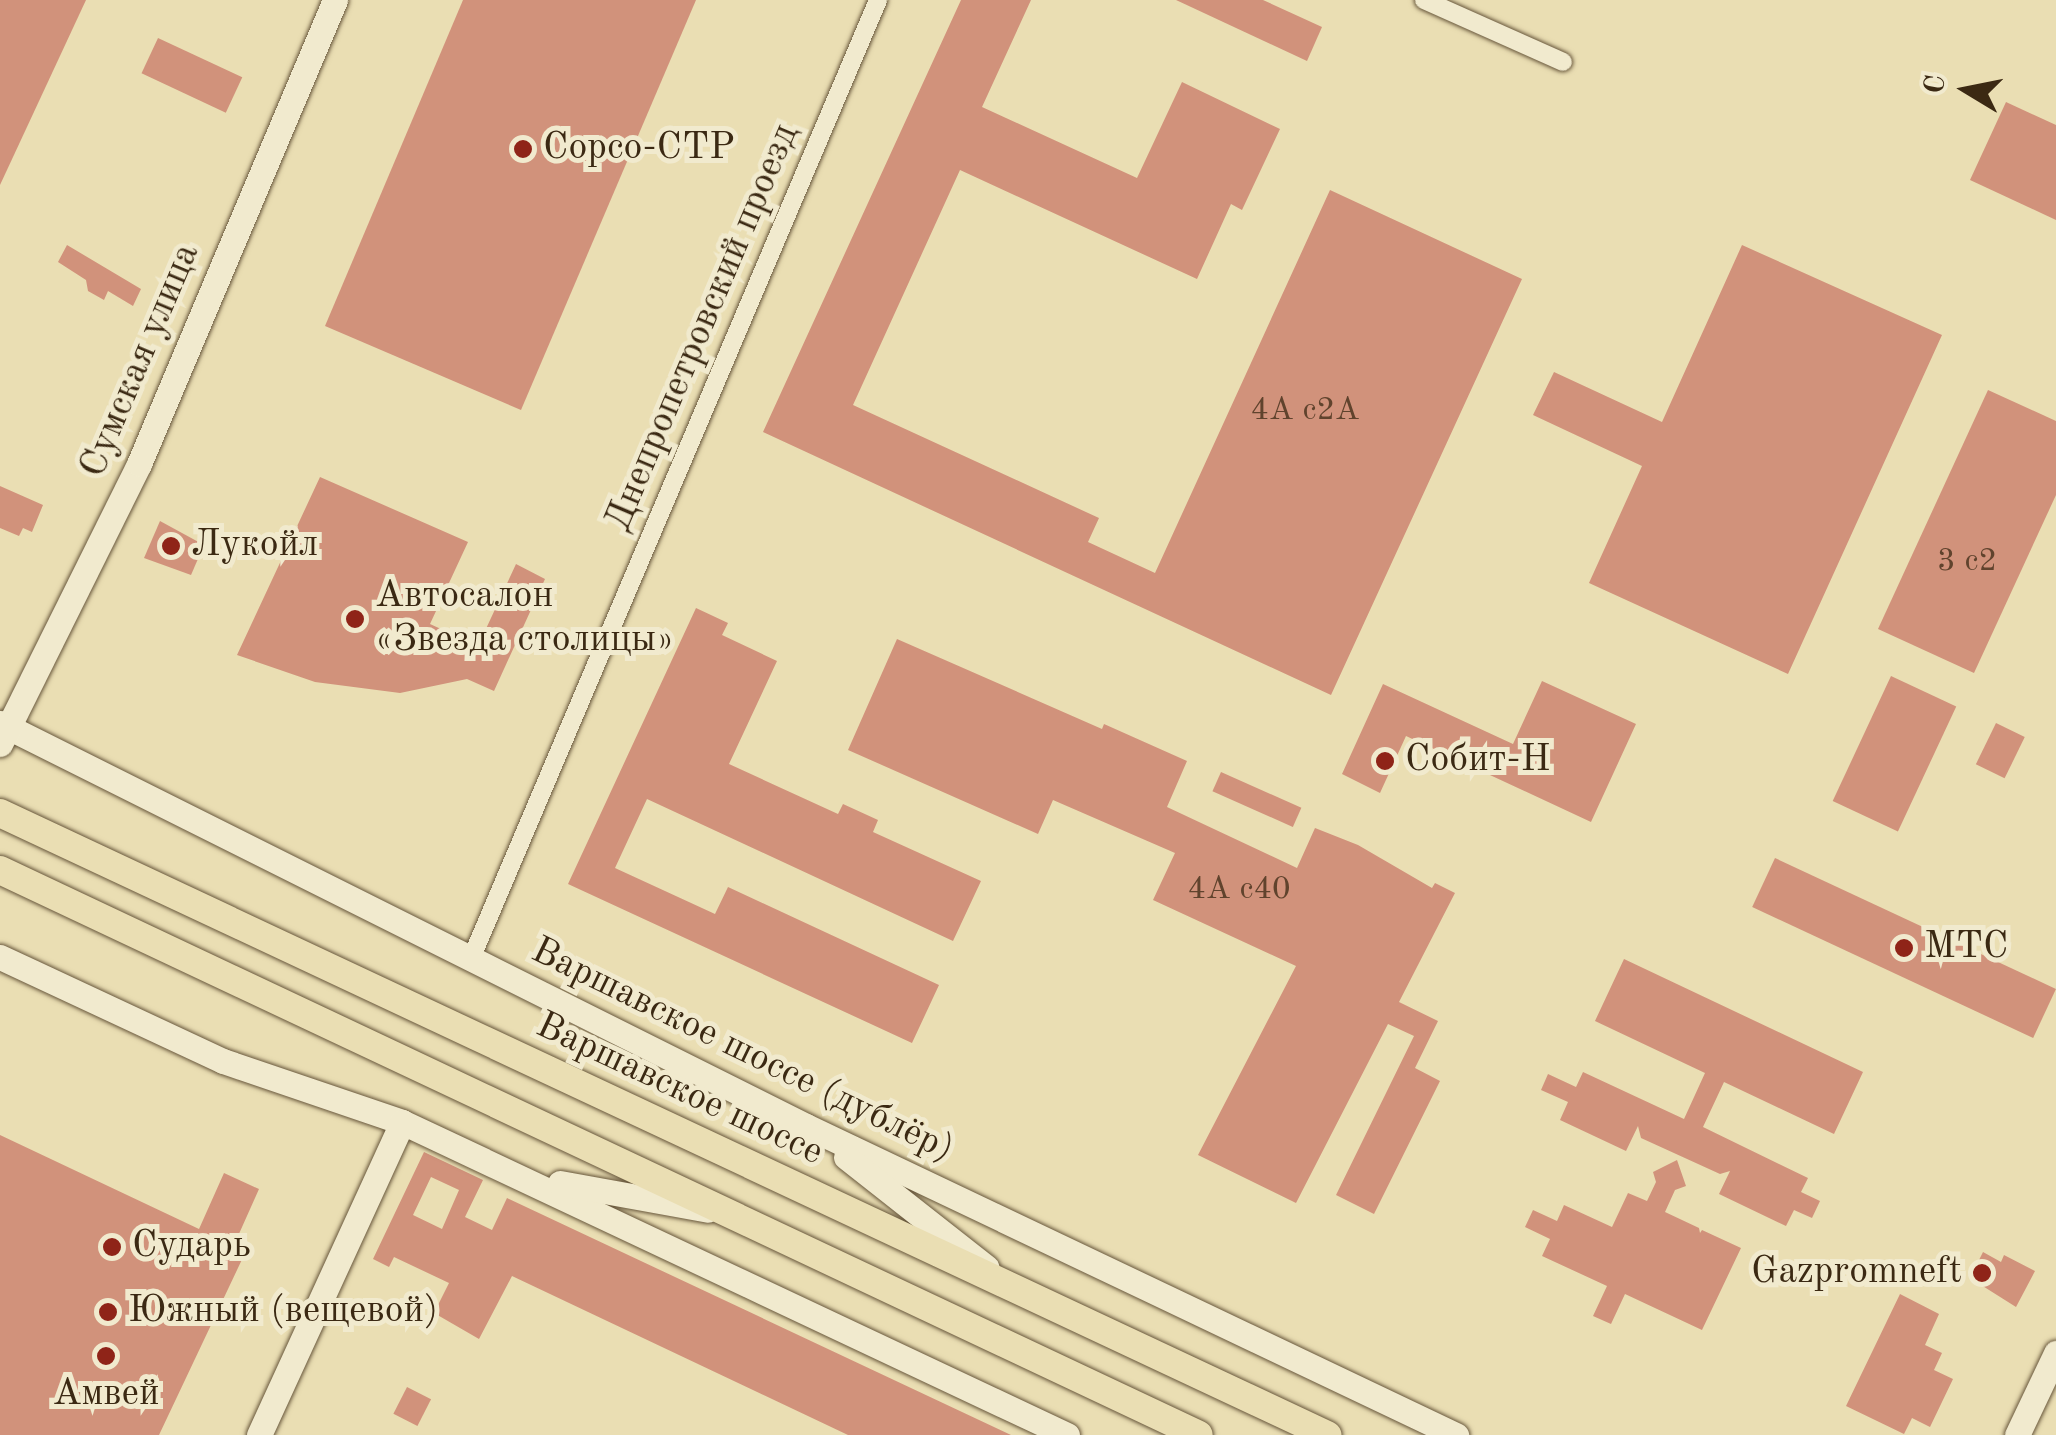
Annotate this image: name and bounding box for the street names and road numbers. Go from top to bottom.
street label: Днепропетровский проезд [596,118,810,538]
street label: Сумская улица [71,237,211,485]
street label: Варшавское шоссе (дублёр) [523,929,961,1173]
street label: Варшавское шоссе [528,1003,830,1177]

